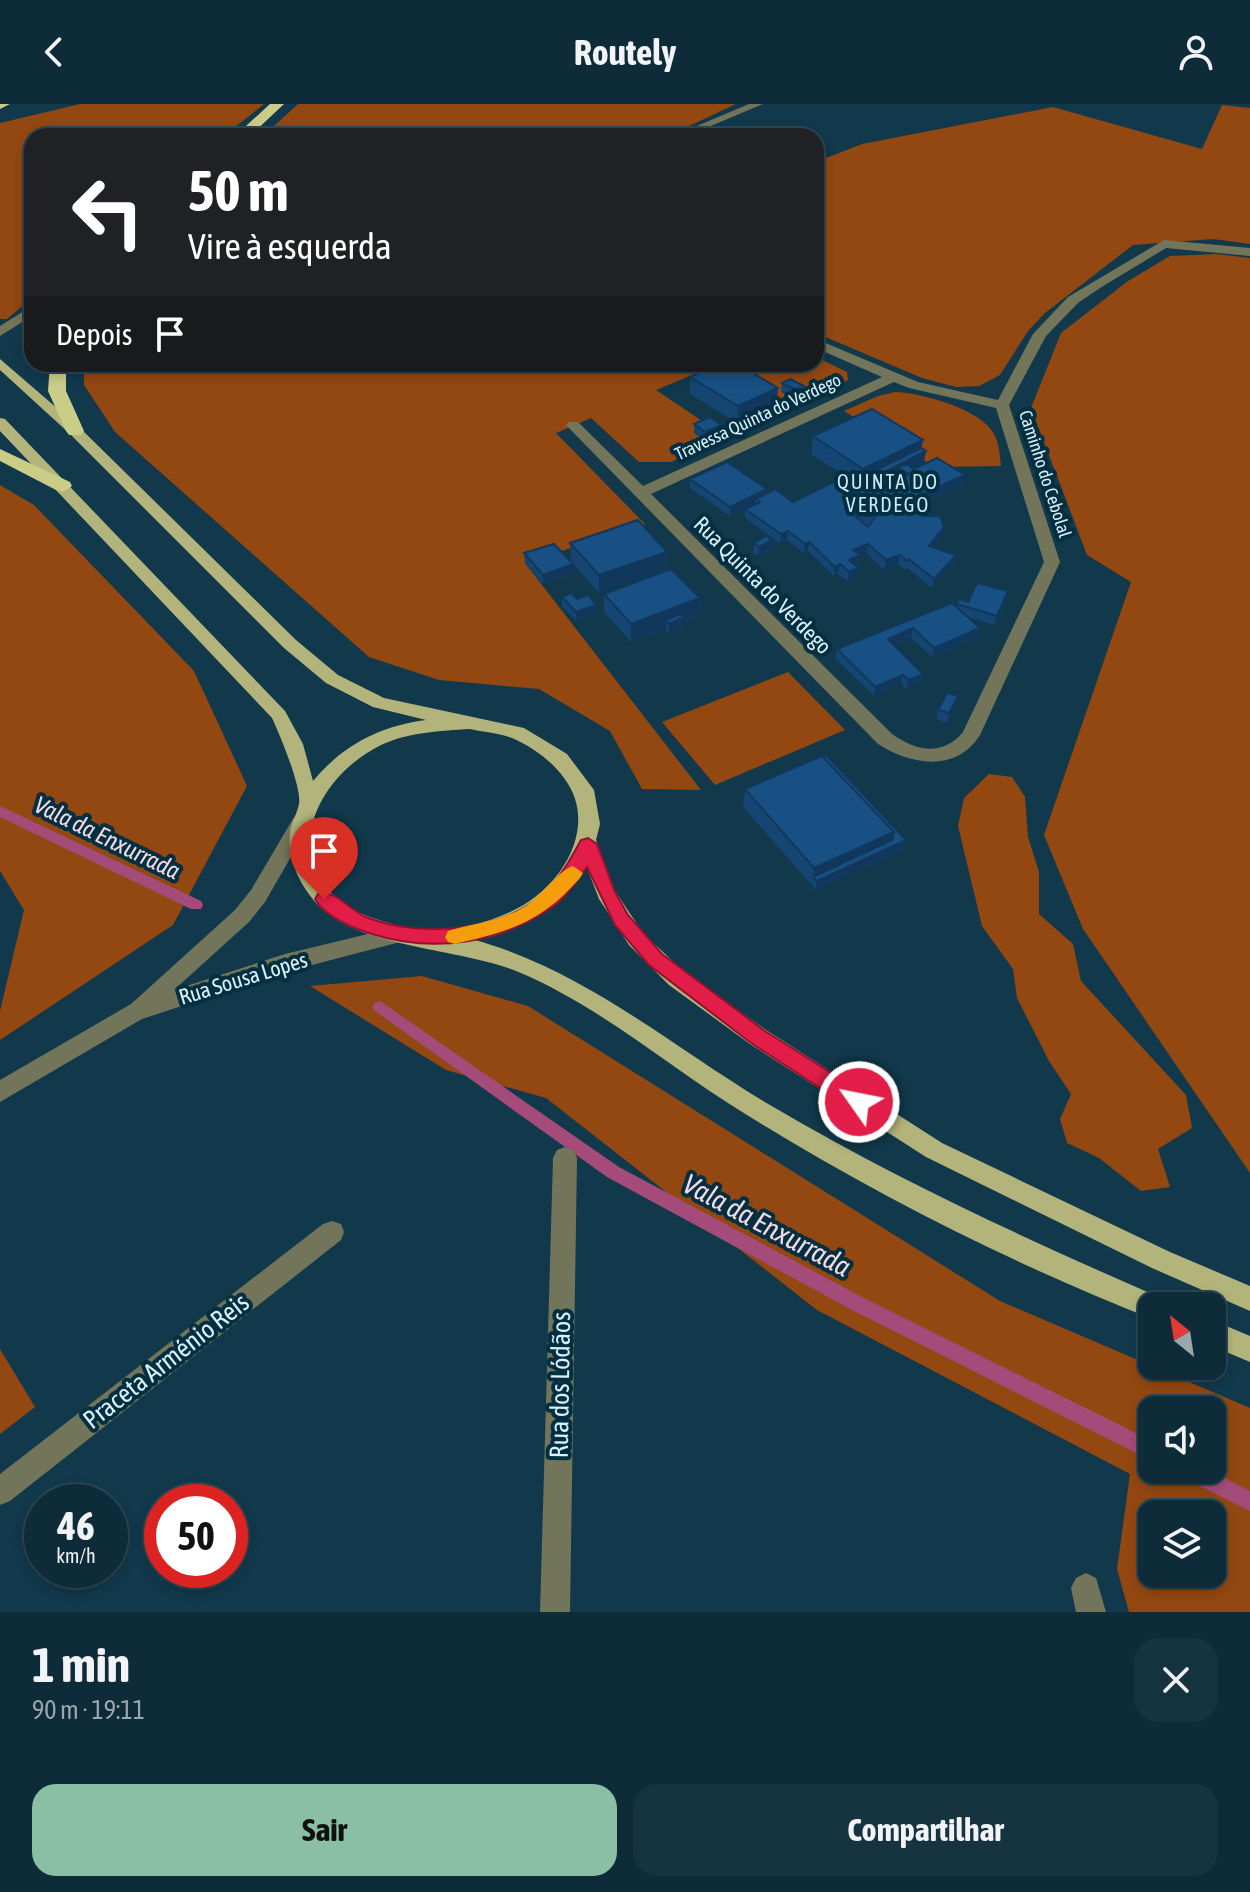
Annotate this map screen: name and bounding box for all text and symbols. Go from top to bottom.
icon: back [32,30,76,74]
icon: person [1174,30,1218,74]
text: Routely [574,31,676,73]
text: 50 m [188,159,289,223]
icon: left [56,160,160,264]
text: Vire à esquerda [188,225,392,267]
icon: arrive [148,312,192,356]
text: Depois [56,317,132,351]
street label: Travessa Quinta do Verdego [671,369,844,464]
street label: Caminho do Cebolal [1015,408,1076,540]
district label: QUINTA DO VERDEGO [837,470,939,516]
street label: Rua Quinta do Verdego [689,511,837,659]
water label: Vala da Enxurrada [30,791,184,884]
pin [290,817,358,899]
icon: arrive [302,829,346,873]
street label: Rua Sousa Lopes [176,946,311,1010]
position arrow [817,1060,901,1144]
water label: Vala da Enxurrada [678,1167,856,1283]
street label: Praceta Arménio Reis [77,1287,255,1435]
north arrow [1138,1292,1226,1380]
map controls [1138,1292,1226,1588]
street label: Rua dos Lódãos [544,1311,576,1459]
button: sound [1138,1396,1226,1484]
speed limit sign: 50 [144,1484,248,1588]
button: layers [1138,1500,1226,1588]
text: 46 [57,1503,95,1548]
text: km/h [56,1544,96,1567]
text: 1 min [32,1637,130,1692]
button: close [1134,1638,1218,1722]
text: 90 m · 19:11 [32,1695,145,1725]
button: Sair [32,1784,617,1876]
button: Compartilhar [633,1784,1218,1876]

